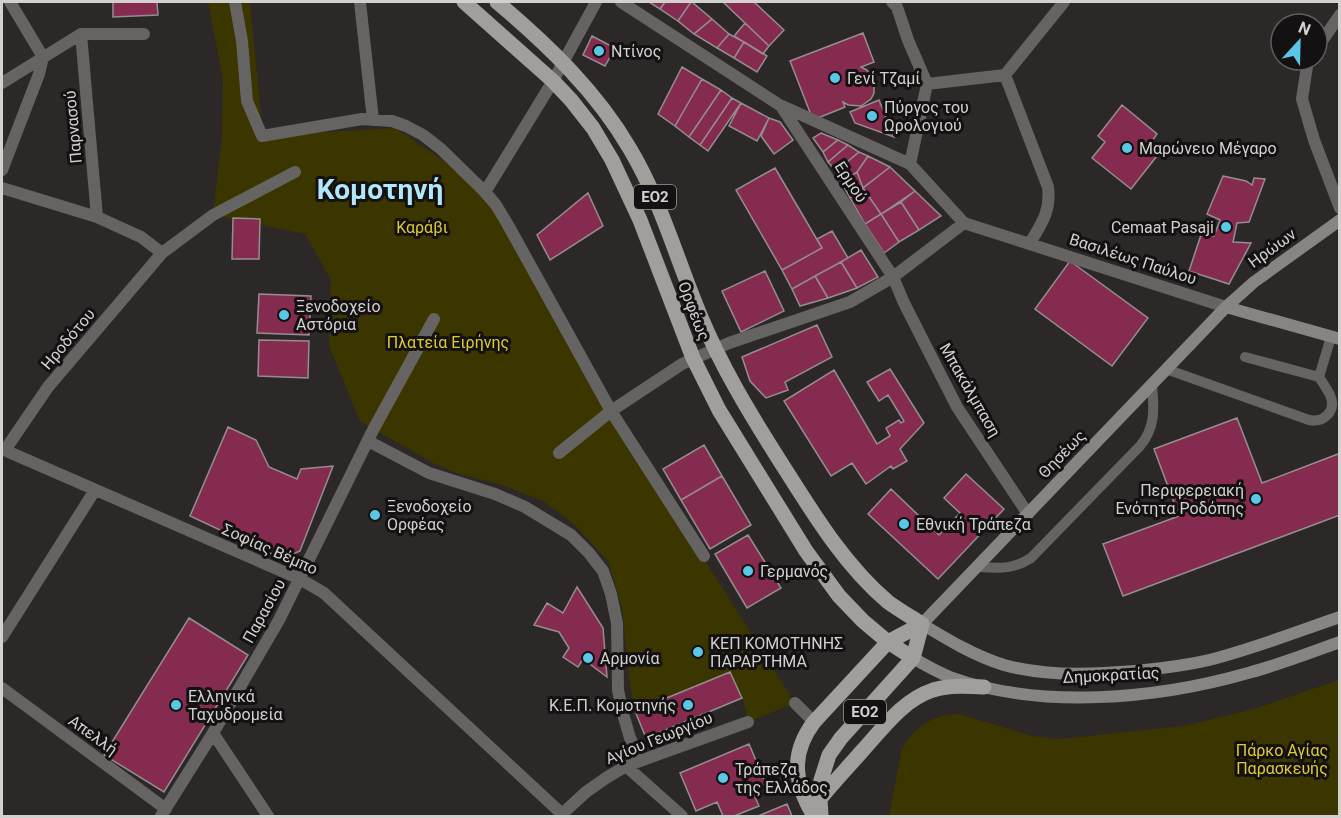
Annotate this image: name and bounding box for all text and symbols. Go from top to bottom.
north arrow [1269,12,1329,72]
text: N [1296,18,1313,39]
place label: Ντίνος [611,42,661,61]
marker: Ντίνος [592,44,606,58]
place label: Γενί Τζαμί [847,69,920,88]
marker: Γενί Τζαμί [828,71,842,85]
street label: Παρνασού [60,90,86,164]
place label: Πύργος του Ωρολογιού [884,98,969,135]
marker: Πύργος του Ωρολογιού [865,109,879,123]
place label: Μαρώνειο Μέγαρο [1139,139,1277,158]
marker: Μαρώνειο Μέγαρο [1120,141,1134,155]
street label: Ερμού [831,158,871,206]
district label: Κομοτηνή [317,173,443,206]
road number: ΕΟ2 [634,185,676,209]
park label: Καράβι [396,218,448,237]
place label: Cemaat Pasaji [1111,218,1214,237]
marker: Cemaat Pasaji [1219,220,1233,234]
street label: Ηρώων [1244,224,1300,272]
street label: Βασιλέως Παύλου [1067,229,1199,289]
street label: Ορφέως [674,279,714,343]
place label: Ξενοδοχείο Αστόρια [296,297,381,334]
street label: Ηροδότου [37,305,99,373]
marker: Ξενοδοχείο Αστόρια [277,308,291,322]
park label: Πλατεία Ειρήνης [387,333,509,352]
street label: Μπακάλμπαση [935,340,1005,440]
street label: Θησέως [1035,426,1089,482]
place label: Περιφερειακή Ενότητα Ροδόπης [1115,481,1244,518]
marker: Περιφερειακή Ενότητα Ροδόπης [1249,492,1263,506]
place label: Ξενοδοχείο Ορφέας [387,497,472,534]
marker: Ξενοδοχείο Ορφέας [368,508,382,522]
place label: Εθνική Τράπεζα [916,515,1031,534]
marker: Εθνική Τράπεζα [897,517,911,531]
street label: Σοφίας Βέμπο [219,519,321,579]
place label: Γερμανός [760,562,828,581]
marker: Γερμανός [741,564,755,578]
street label: Παρασίου [239,575,289,647]
place label: ΚΕΠ ΚΟΜΟΤΗΝΗΣ ΠΑΡΑΡΤΗΜΑ [710,634,843,671]
marker: ΚΕΠ ΚΟΜΟΤΗΝΗΣ ΠΑΡΑΡΤΗΜΑ [691,645,705,659]
place label: Αρμονία [600,649,660,668]
marker: Αρμονία [581,651,595,665]
street label: Δημοκρατίας [1062,663,1160,687]
place label: Ελληνικά Ταχυδρομεία [188,687,283,724]
place label: Κ.Ε.Π. Κομοτηνής [549,696,676,715]
marker: Ελληνικά Ταχυδρομεία [169,698,183,712]
marker: Κ.Ε.Π. Κομοτηνής [681,698,695,712]
road number: ΕΟ2 [844,700,886,724]
street label: Αγίου Γεωργίου [603,708,715,768]
street label: Απελλή [65,711,121,759]
park label: Πάρκο Αγίας Παρασκευής [1236,741,1328,778]
place label: Τράπεζα της Ελλάδος [735,760,828,797]
marker: Τράπεζα της Ελλάδος [716,771,730,785]

